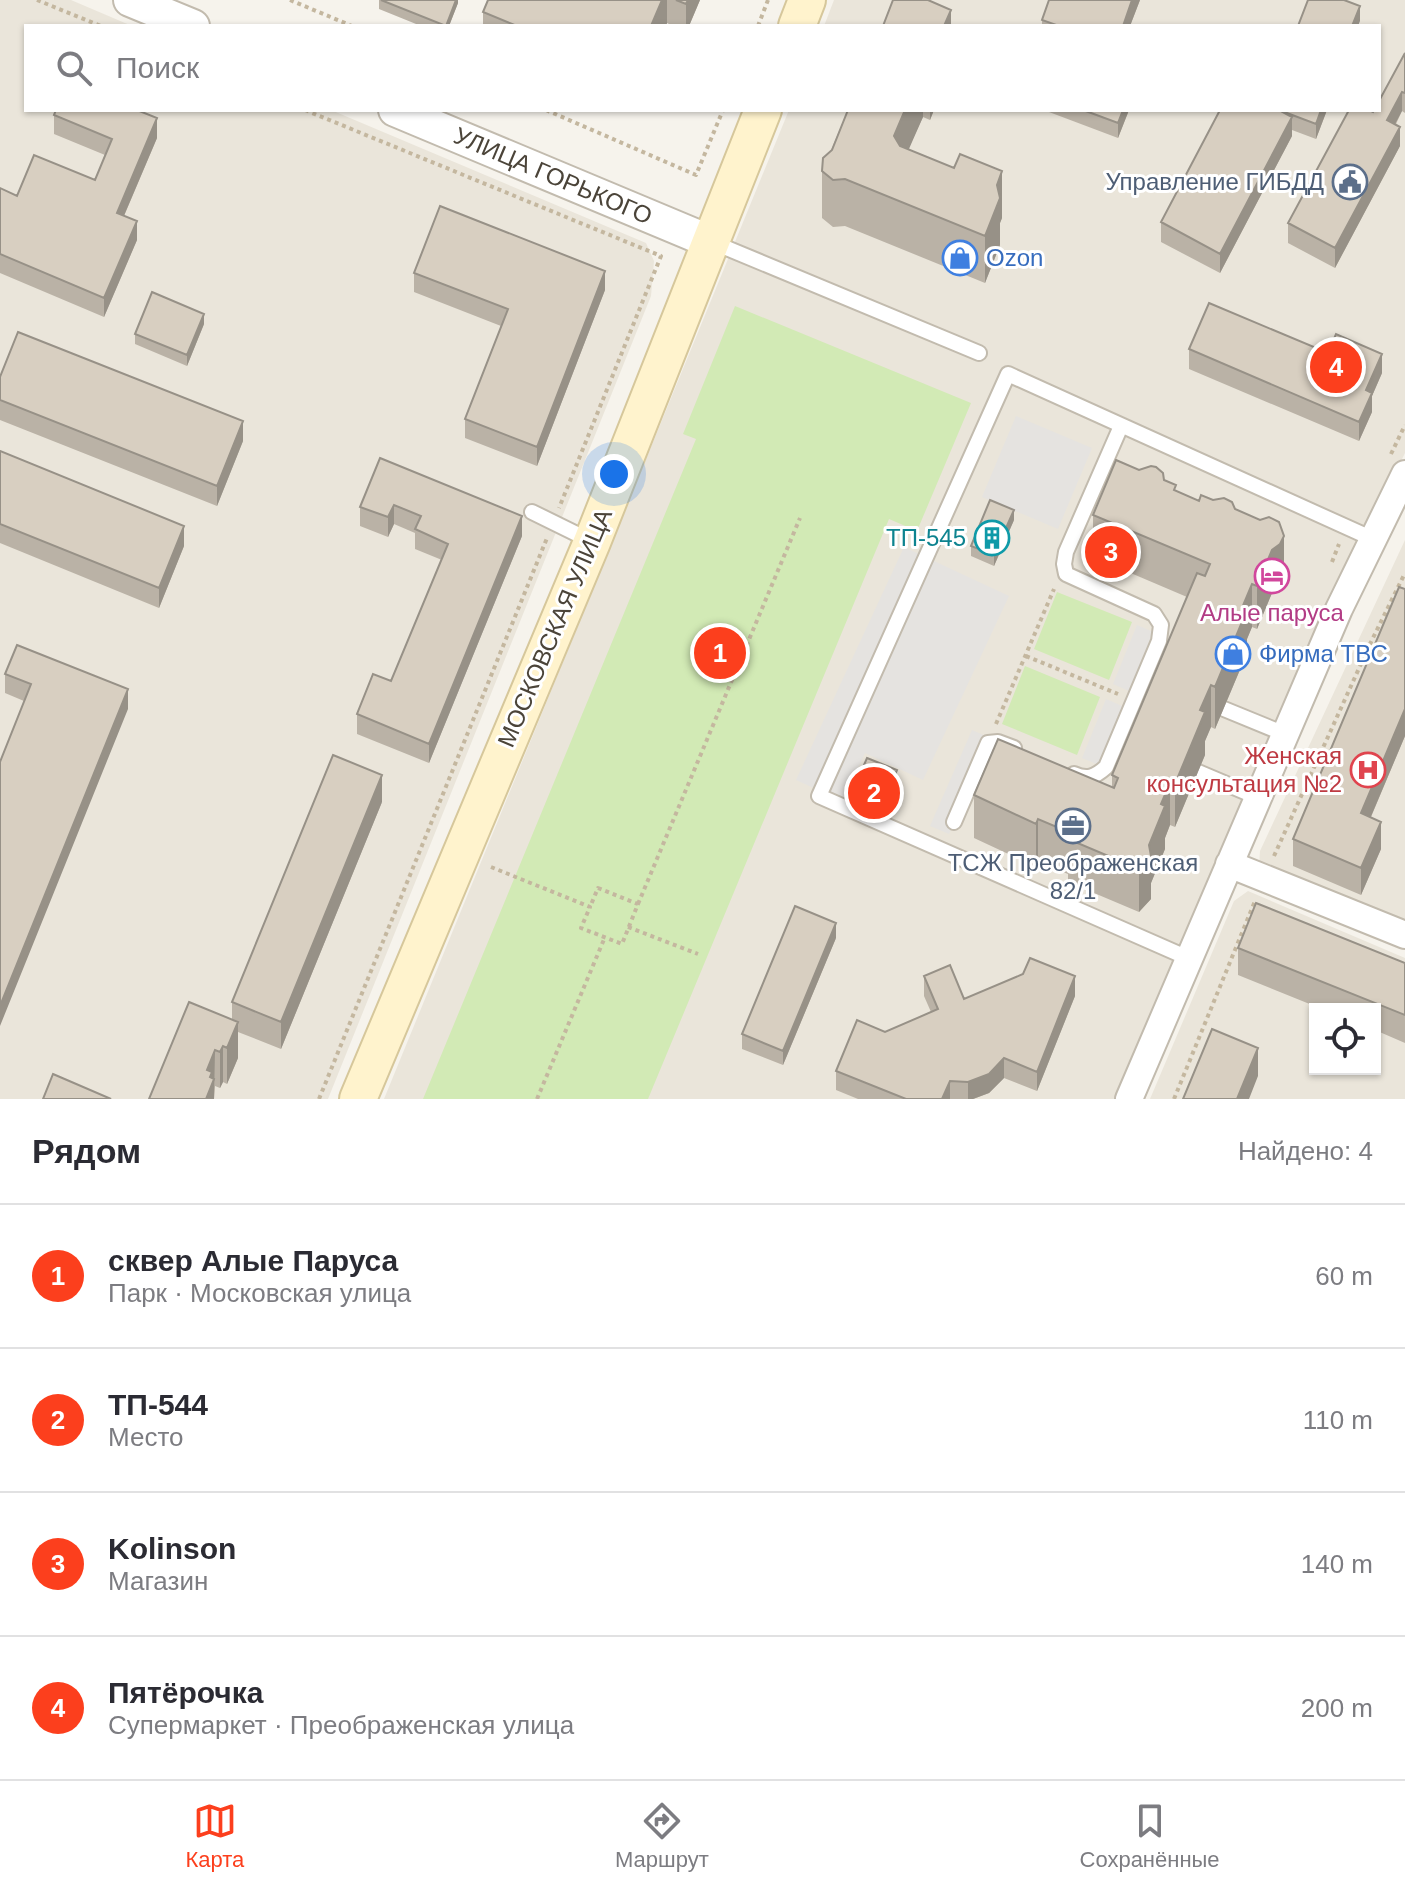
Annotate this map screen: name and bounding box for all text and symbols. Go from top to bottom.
search box [24,24,1381,112]
icon: search [52,46,96,90]
text: Поиск [116,51,199,84]
street label: УЛИЦА ГОРЬКОГО [450,122,656,230]
public building icon: Управление ГИБДД [1331,163,1369,201]
place label: Управление ГИБДД [1105,168,1324,195]
shop icon: Ozon [941,239,979,277]
place label: Ozon [986,244,1043,271]
pin: 4 [1310,337,1362,397]
your location [594,454,634,494]
street label: МОСКОВСКАЯ УЛИЦА [492,505,617,751]
building icon: ТП-545 [973,519,1011,557]
pin: 3 [1085,522,1137,582]
place label: ТП-545 [886,524,966,551]
hotel icon: Алые паруса [1253,557,1291,595]
place label: Алые паруса [1200,599,1345,626]
pin: 1 [694,623,746,683]
shop icon: Фирма ТВС [1214,635,1252,673]
place label: Фирма ТВС [1259,640,1388,667]
place label: Женская консультация №2 [1147,742,1342,797]
hospital icon: Женская консультация №2 [1349,751,1387,789]
pin: 2 [848,763,900,823]
office icon: ТСЖ Преображенская 82/1 [1054,807,1092,845]
place label: ТСЖ Преображенская 82/1 [948,849,1198,904]
map controls [1309,1003,1381,1075]
button: locate [1309,1003,1381,1075]
text: Рядом [32,1132,141,1170]
text: Найдено: 4 [1238,1136,1373,1166]
text: сквер Алые Паруса [108,1244,398,1277]
text: 1 [51,1261,65,1291]
text: 60 m [1315,1261,1373,1291]
text: Парк · Московская улица [108,1278,411,1308]
text: ТП-544 [108,1388,208,1421]
text: 2 [51,1405,65,1435]
text: 110 m [1303,1405,1373,1435]
text: Место [108,1422,184,1452]
text: Kolinson [108,1532,236,1565]
text: 3 [51,1549,65,1579]
text: 140 m [1301,1549,1373,1579]
text: Магазин [108,1566,208,1596]
text: Пятёрочка [108,1676,263,1709]
text: 4 [51,1693,65,1723]
text: 200 m [1301,1693,1373,1723]
text: Супермаркет · Преображенская улица [108,1710,574,1740]
tab: Карта [185,1799,244,1873]
tab: Маршрут [615,1799,709,1873]
tab: Сохранённые [1080,1799,1220,1873]

